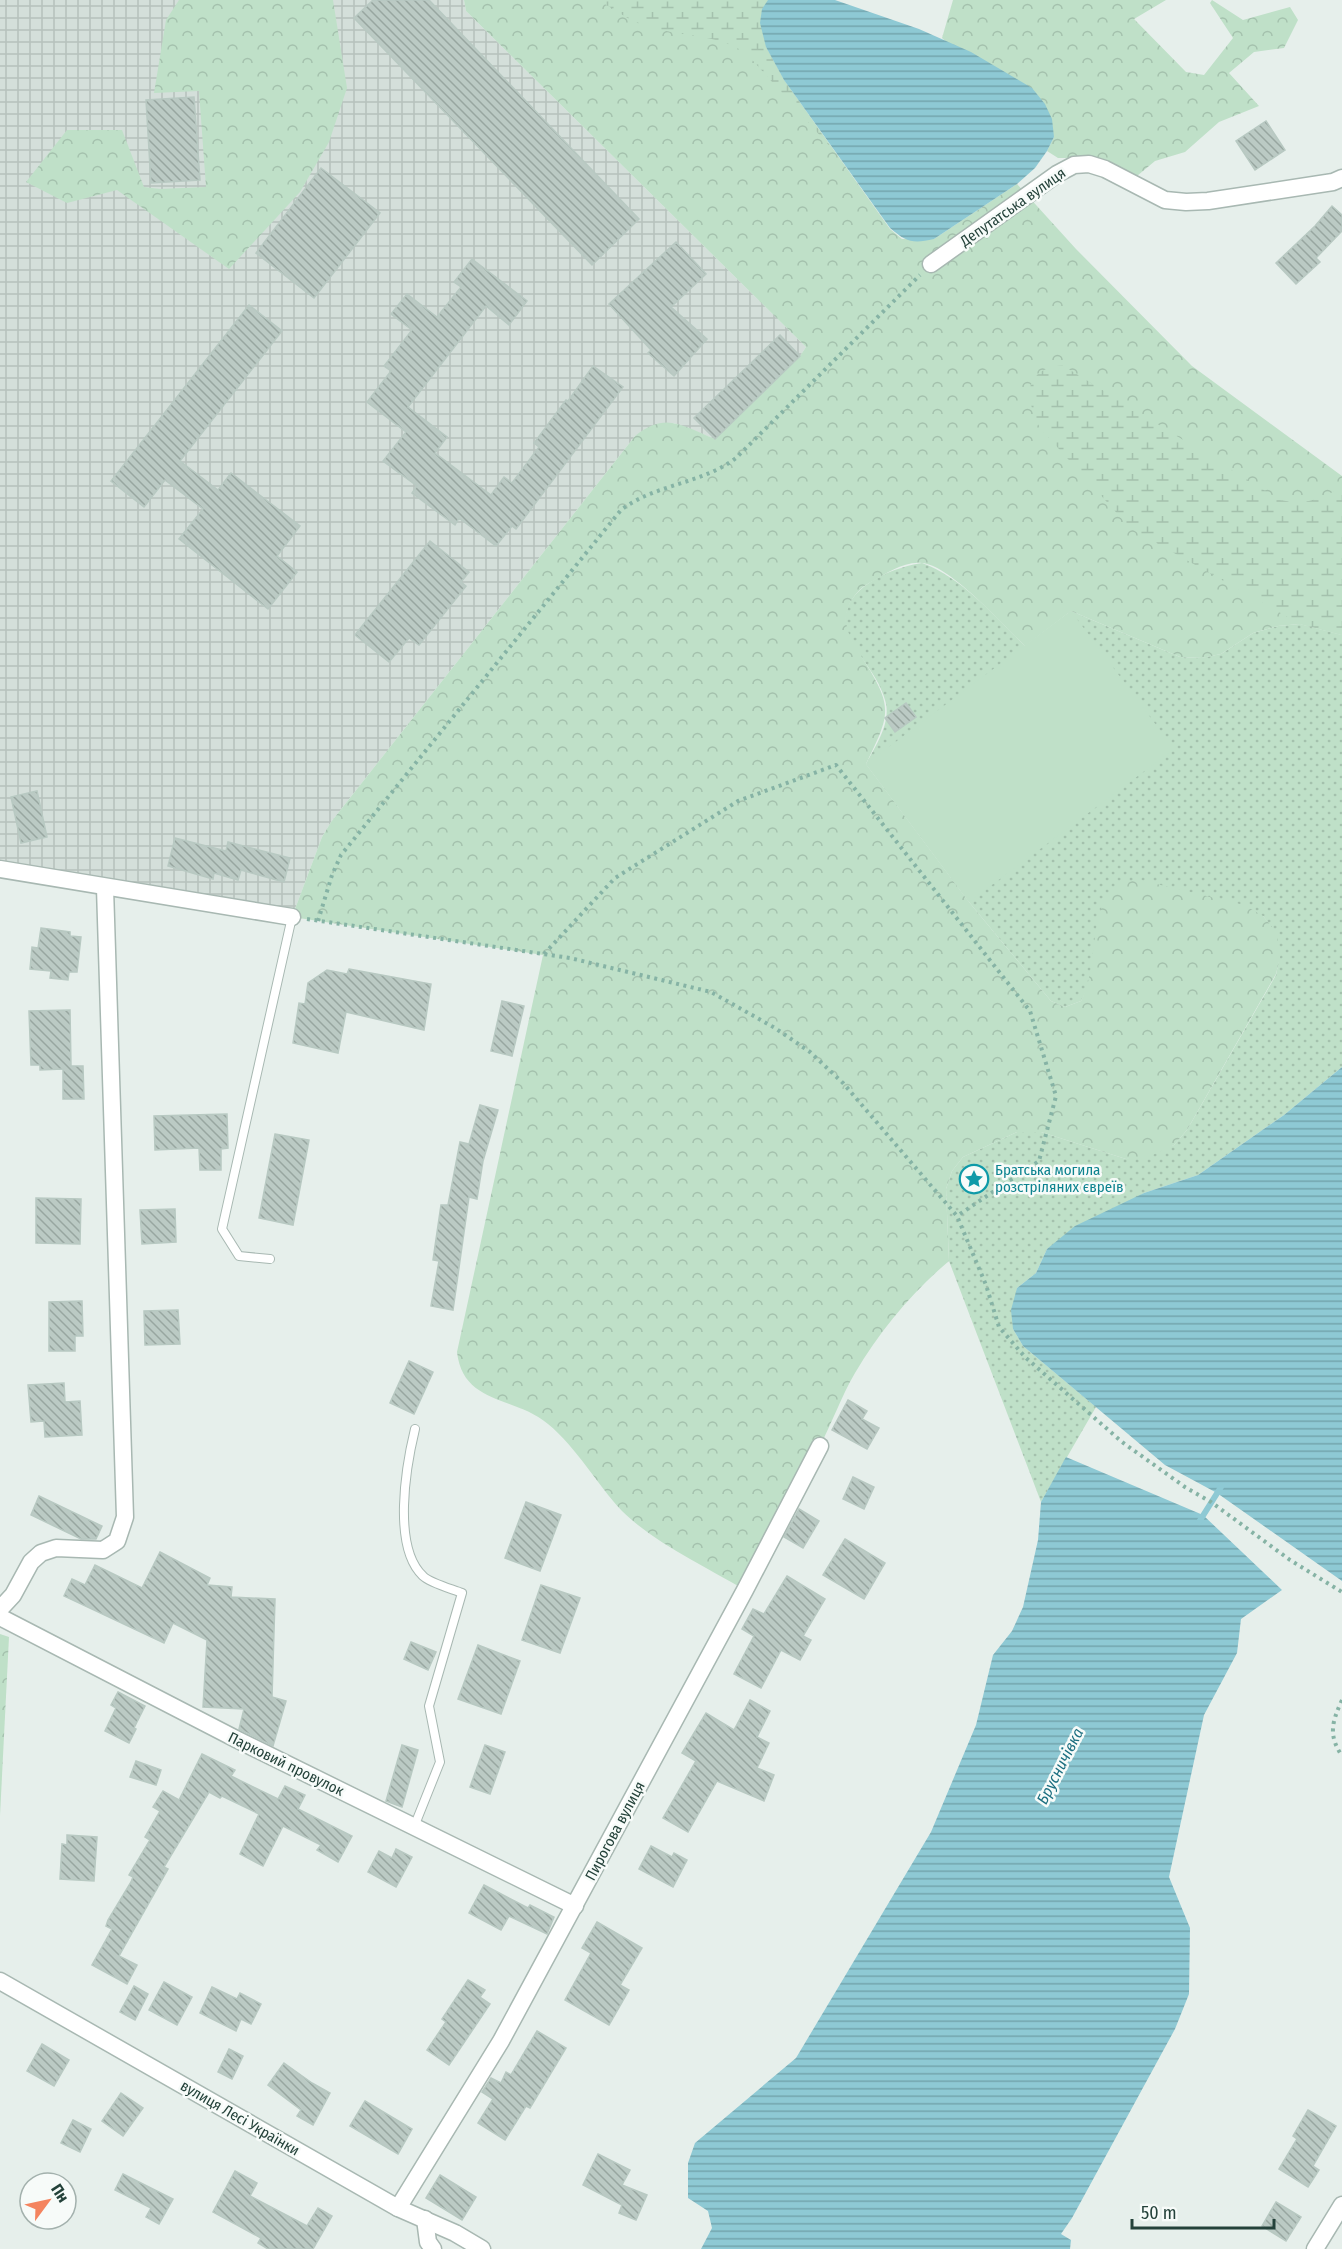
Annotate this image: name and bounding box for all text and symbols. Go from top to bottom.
street label: Депутатська вулиця [956,164,1069,251]
place label: Братська могила розстріляних євреїв [995,1161,1123,1196]
place icon: Братська могила розстріляних євреїв [958,1163,990,1195]
water label: Брусничівка [1033,1725,1087,1807]
street label: Парковий провулок [225,1728,347,1800]
street label: Пирогова вулиця [581,1778,649,1884]
street label: вулиця Лесі Українки [177,2077,303,2159]
north arrow [18,2171,78,2231]
text: Пн [47,2180,73,2206]
scale bar [1132,2192,1274,2230]
text: 50 m [1141,2202,1177,2224]

